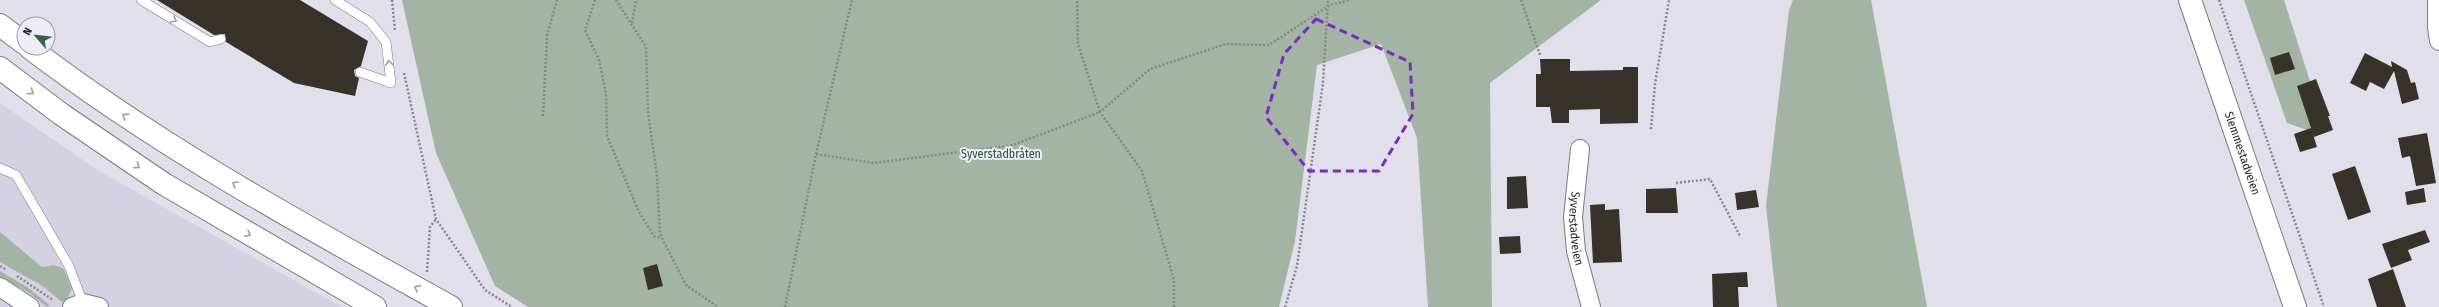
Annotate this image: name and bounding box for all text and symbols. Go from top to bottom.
one-way arrow [170,15,177,23]
north arrow [16,16,56,56]
text: N [20,26,35,38]
one-way arrow [384,60,393,66]
one-way arrow [27,87,34,94]
street label: Slemmestadveien [2222,110,2263,197]
one-way arrow [122,113,129,120]
park label: Syverstadbråten [961,147,1041,161]
one-way arrow [133,162,140,169]
one-way arrow [232,181,239,188]
street label: Syverstadveien [1566,191,1587,267]
one-way arrow [244,230,251,237]
one-way arrow [413,285,421,293]

